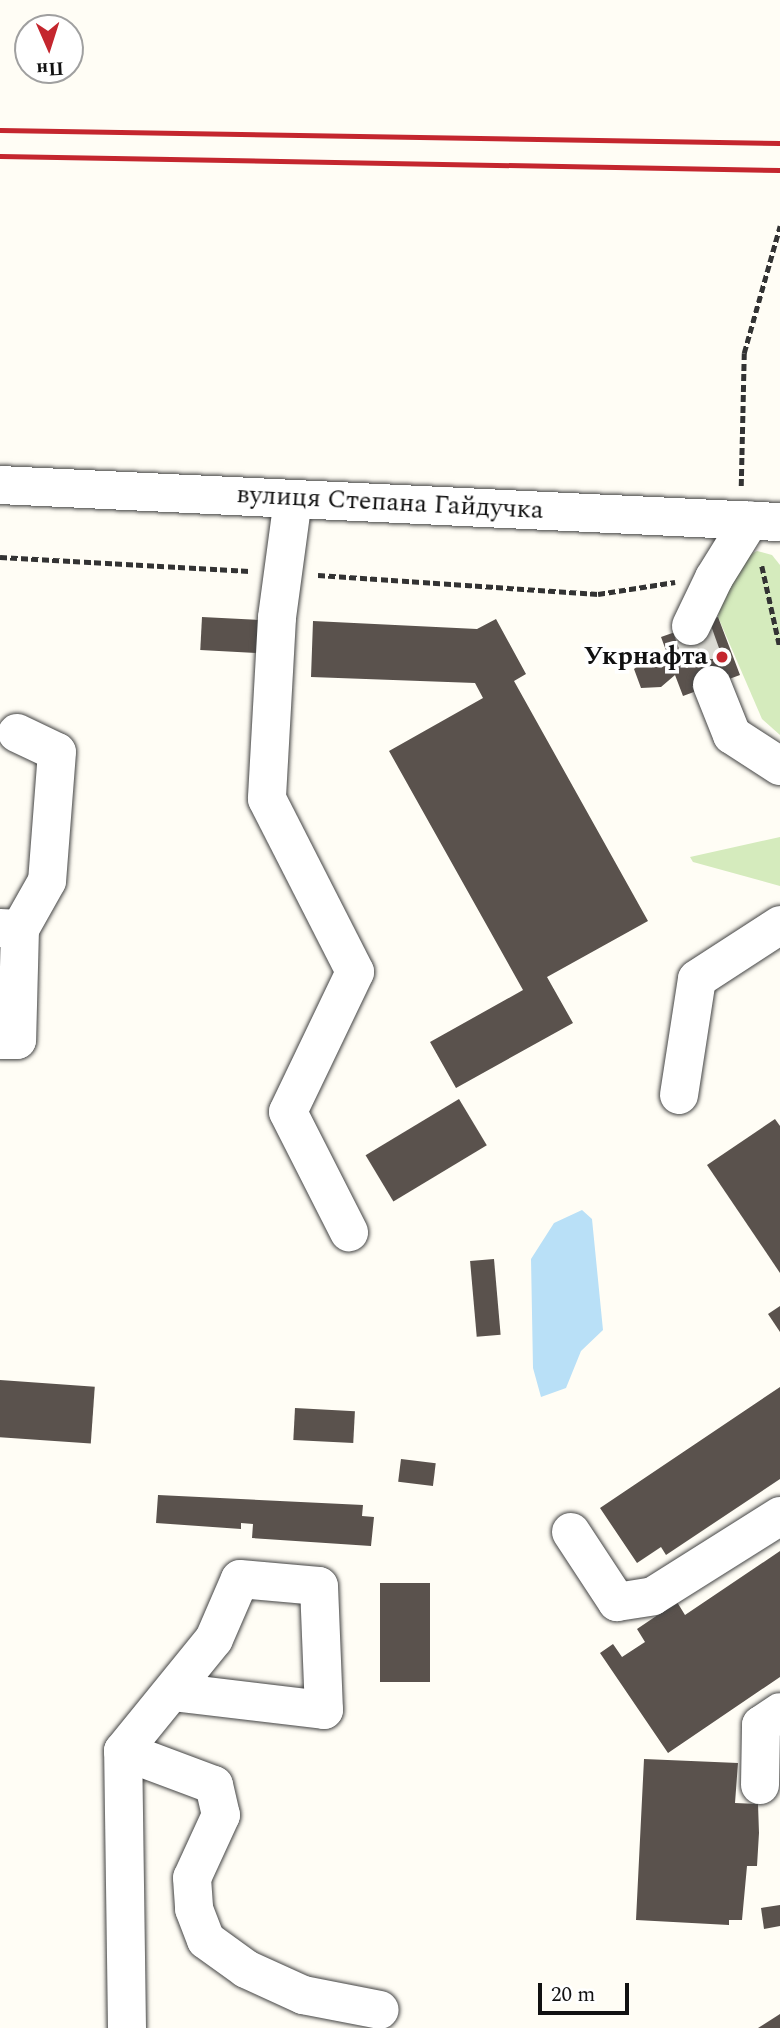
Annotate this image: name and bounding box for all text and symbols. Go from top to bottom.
north arrow [14,14,84,84]
text: Пн [36,53,64,84]
street label: вулиця Степана Гайдучка [236,479,544,527]
place label: Укрнафта [584,641,708,673]
marker: Укрнафта [714,649,730,665]
scale bar [542,1968,633,2012]
text: 20 m [551,1979,595,2011]

